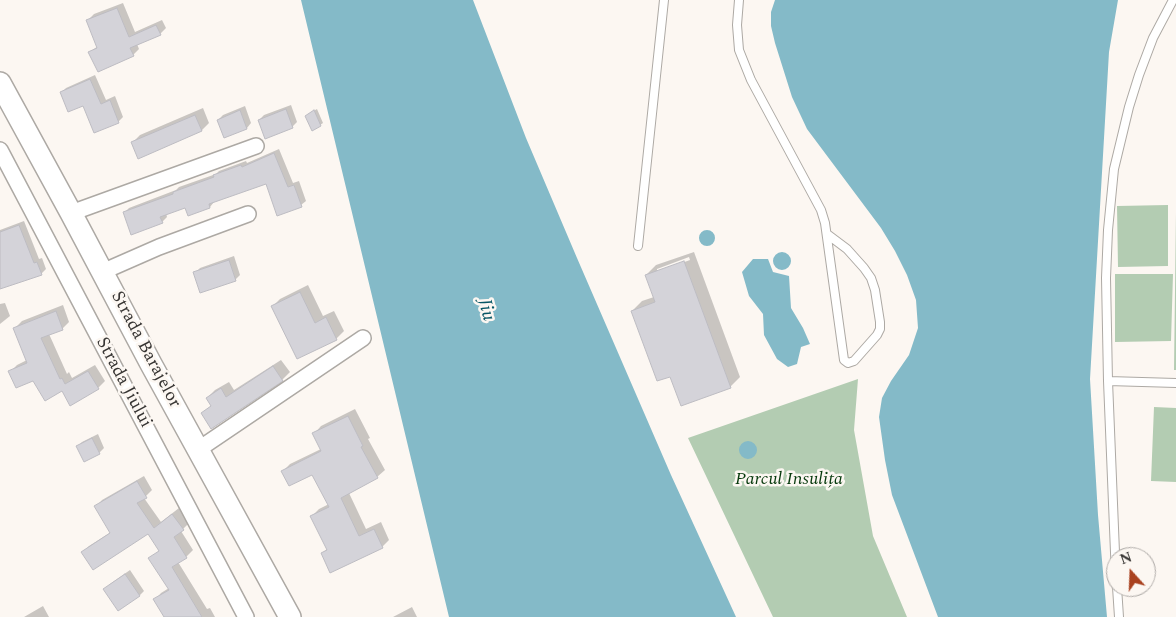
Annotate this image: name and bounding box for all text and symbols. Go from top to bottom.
street label: Strada Barajelor [105,288,185,412]
water label: Jiu [471,297,499,323]
street label: Strada Jiului [90,334,156,432]
park label: Parcul Insulița [735,469,843,491]
north arrow [1106,547,1156,597]
text: N [1117,547,1135,570]

